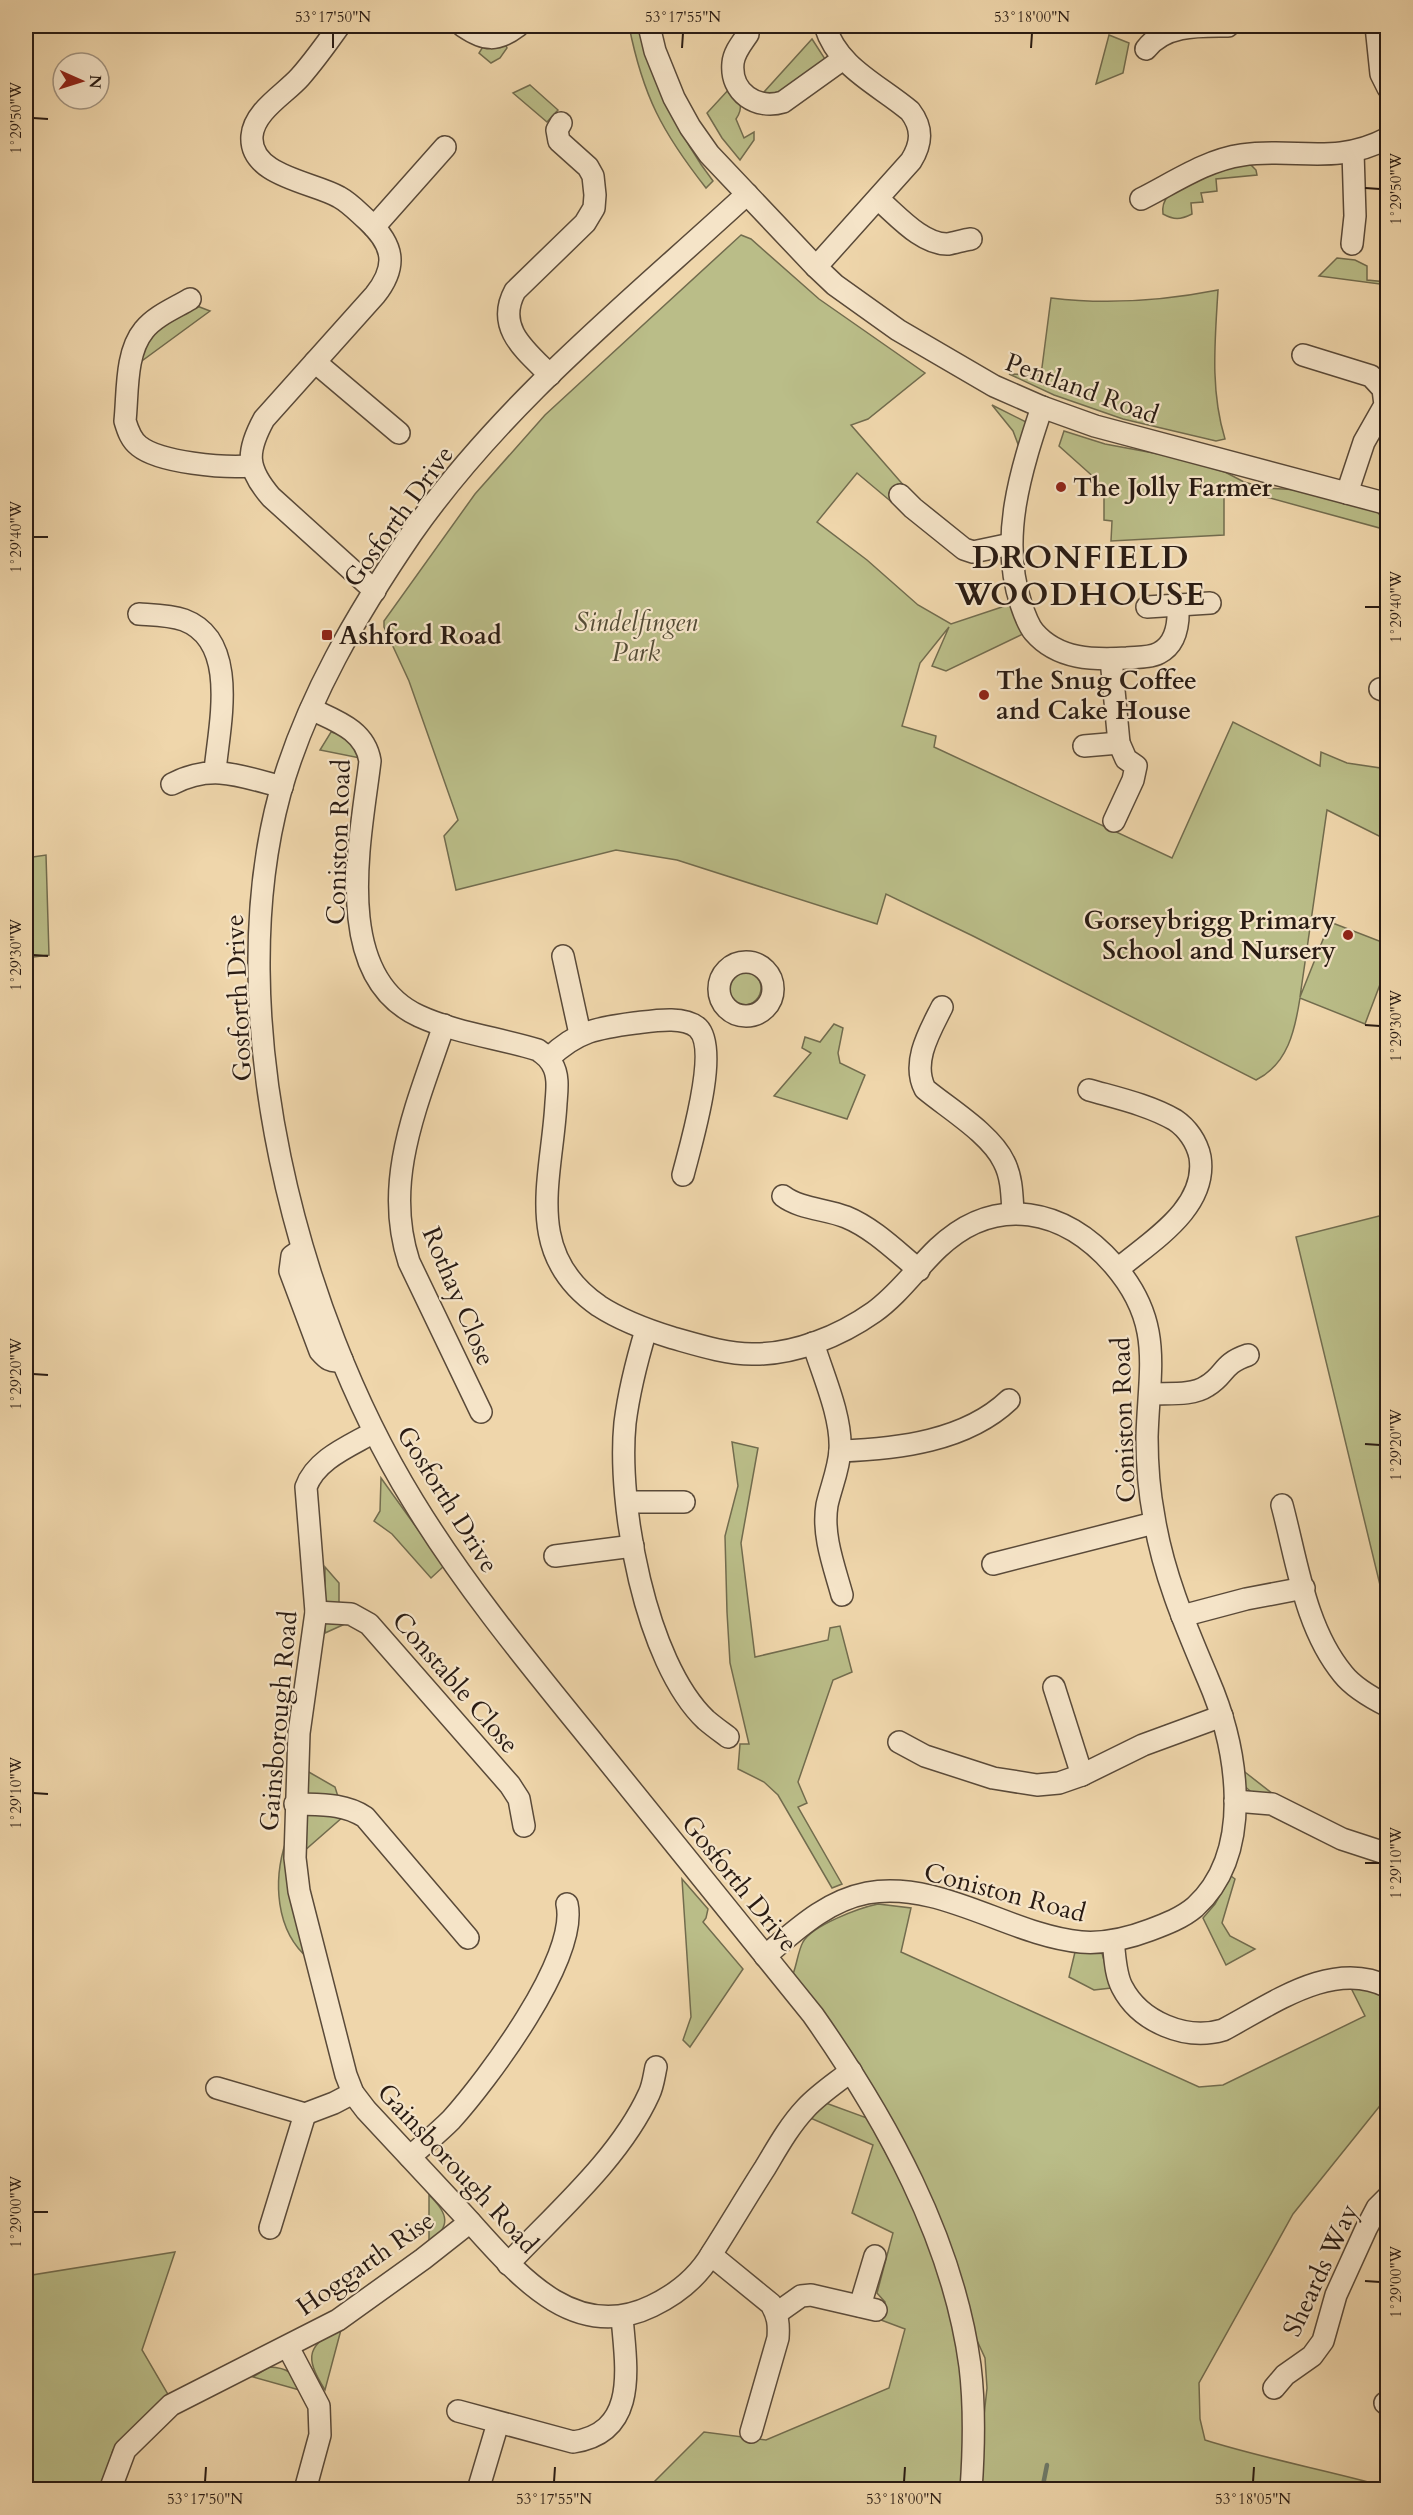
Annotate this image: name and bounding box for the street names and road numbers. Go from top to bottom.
street label: Pentland Road [1000,345,1163,432]
street label: Gosforth Drive [335,438,462,594]
street label: Coniston Road [318,758,359,926]
street label: Gosforth Drive [217,914,260,1082]
street label: Rothay Close [414,1221,503,1371]
street label: Coniston Road [1103,1336,1144,1503]
street label: Gosforth Drive [388,1419,507,1579]
street label: Constable Close [384,1604,527,1761]
street label: Gainsborough Road [251,1609,306,1833]
street label: Gosforth Drive [673,1807,806,1959]
street label: Coniston Road [920,1854,1090,1931]
street label: Gainsborough Road [369,2075,546,2261]
street label: Sheards Way [1274,2198,1367,2342]
street label: Hoggarth Rise [289,2203,441,2324]

